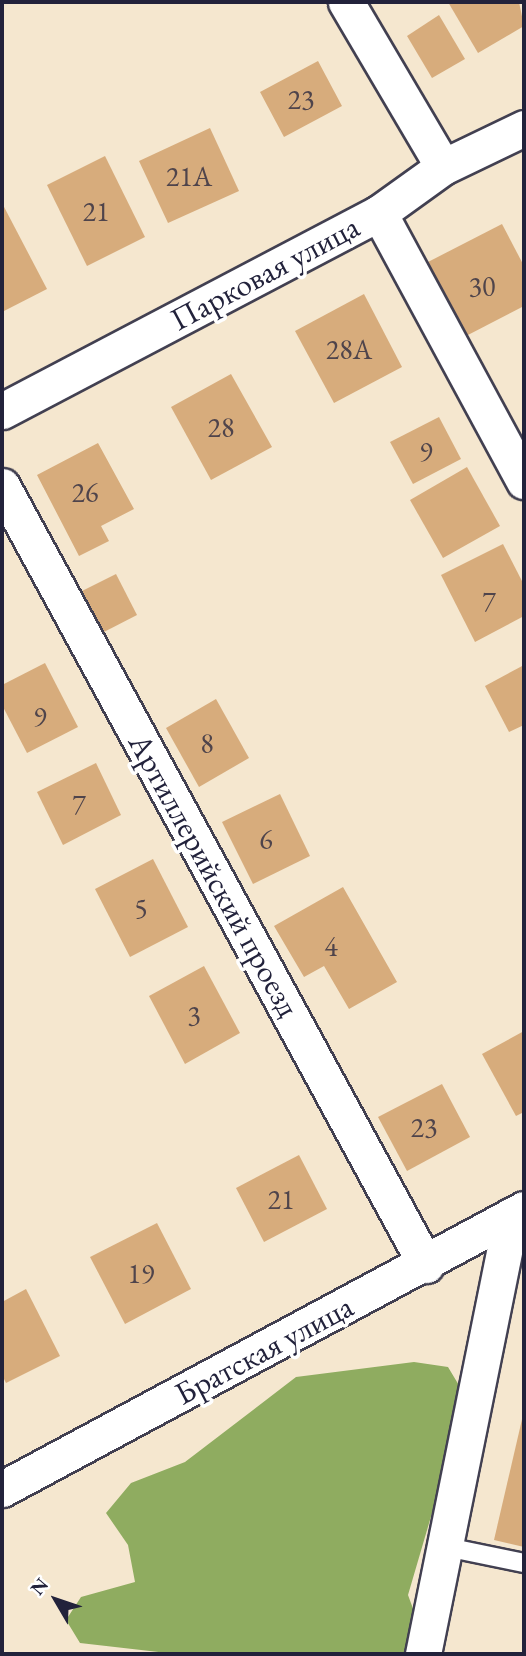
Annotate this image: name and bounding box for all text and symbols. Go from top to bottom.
house number: 23 [288,82,314,116]
house number: 21А [166,159,212,193]
house number: 21 [83,194,109,228]
street label: Парковая улица [164,207,366,339]
house number: 30 [469,269,495,303]
house number: 28А [326,332,372,366]
house number: 28 [208,410,234,444]
house number: 9 [419,434,433,468]
house number: 26 [72,475,98,509]
house number: 7 [482,584,496,618]
house number: 9 [33,699,47,733]
house number: 8 [200,726,214,760]
street label: Артиллерийский проезд [120,727,308,1023]
house number: 7 [72,787,86,821]
house number: 6 [259,822,273,856]
house number: 5 [134,891,148,925]
house number: 4 [324,929,338,963]
house number: 3 [187,998,201,1032]
house number: 23 [411,1110,437,1144]
house number: 21 [268,1182,294,1216]
house number: 19 [128,1256,154,1290]
street label: Братская улица [168,1287,360,1413]
north arrow [21,1565,91,1635]
text: N [25,1573,54,1600]

